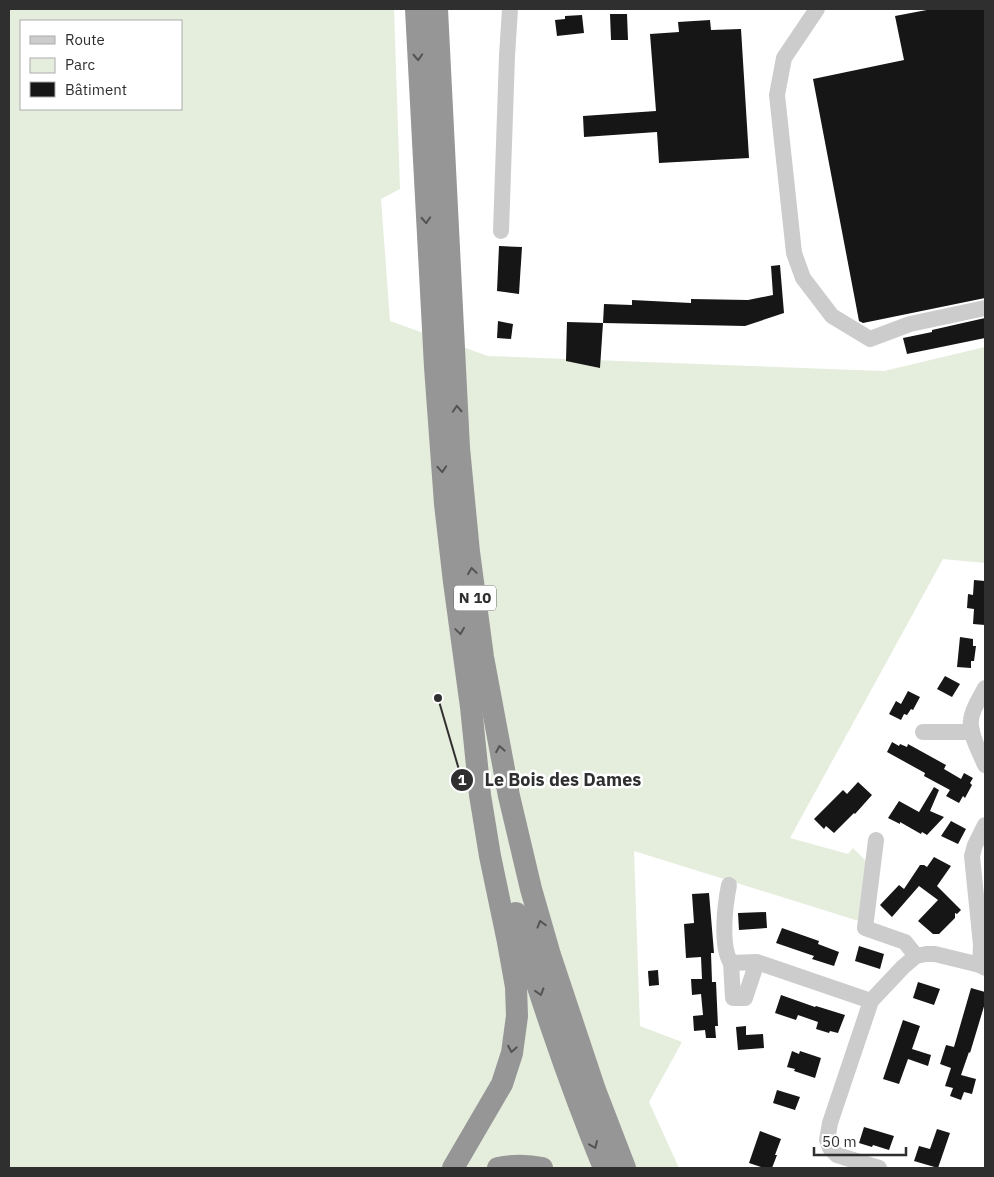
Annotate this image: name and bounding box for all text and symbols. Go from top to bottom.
legend [20,20,182,110]
text: Route [65,30,105,49]
one-way arrow [413,54,424,62]
text: Parc [65,55,95,74]
text: Bâtiment [65,80,127,99]
one-way arrow [421,216,432,224]
one-way arrow [452,405,462,412]
one-way arrow [437,465,448,473]
one-way arrow [467,567,477,575]
road number: N 10 [454,586,496,610]
one-way arrow [454,627,465,635]
one-way arrow [496,744,506,753]
callout: Le Bois des Dames [450,764,652,797]
text: Le Bois des Dames [485,768,641,791]
text: 1 [457,770,467,789]
one-way arrow [537,920,547,928]
one-way arrow [534,987,544,996]
one-way arrow [508,1044,518,1053]
scale bar [814,1124,906,1156]
text: 50 m [822,1132,857,1151]
one-way arrow [588,1140,599,1149]

